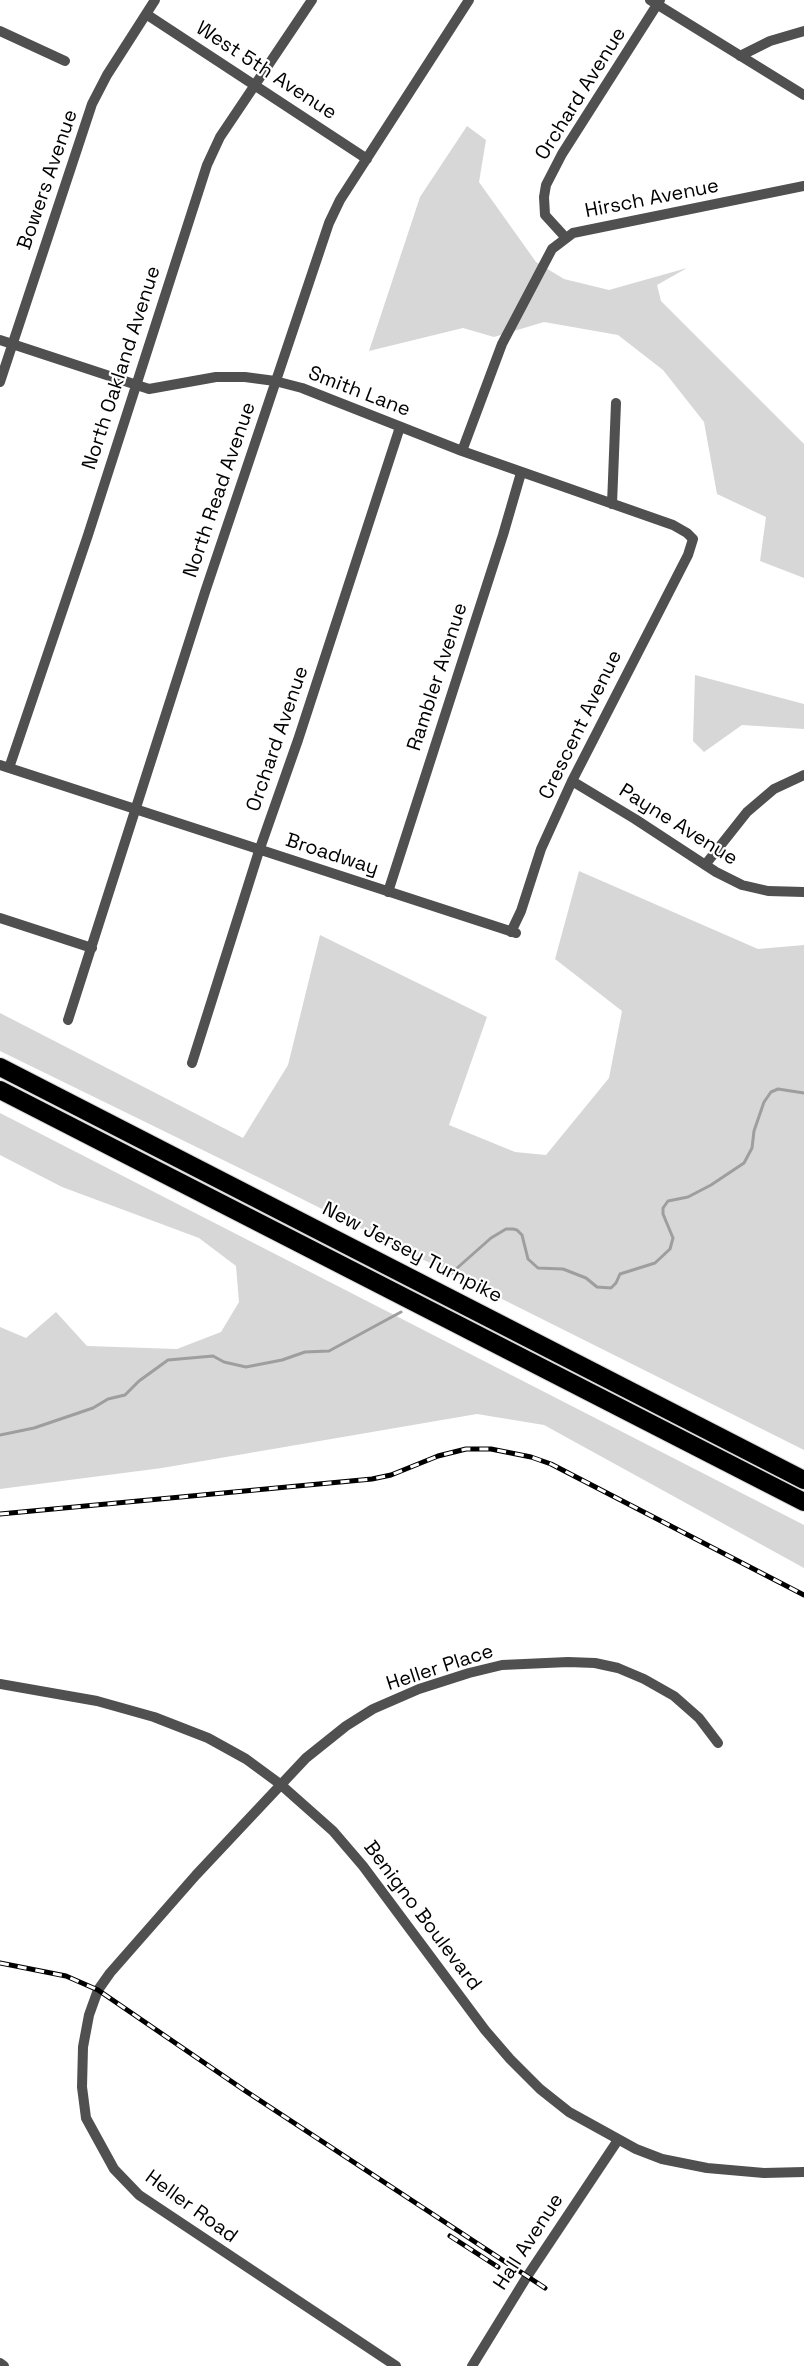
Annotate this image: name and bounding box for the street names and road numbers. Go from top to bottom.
street label: West 5th Avenue [191,17,341,125]
street label: Orchard Avenue [531,23,631,165]
street label: Bowers Avenue [13,107,83,253]
street label: Hirsch Avenue [583,174,721,224]
street label: North Oakland Avenue [78,263,166,473]
street label: Smith Lane [305,362,413,422]
street label: North Read Avenue [179,399,261,581]
street label: Rambler Avenue [403,600,473,754]
street label: Crescent Avenue [534,646,628,804]
street label: Orchard Avenue [242,663,314,815]
street label: Payne Avenue [614,779,742,871]
street label: Broadway [283,829,381,881]
street label: New Jersey Turnpike [318,1197,506,1309]
street label: Heller Place [383,1639,497,1697]
street label: Benigno Boulevard [358,1837,486,1995]
street label: Heller Road [140,2165,242,2249]
street label: Hall Avenue [489,2189,569,2295]

